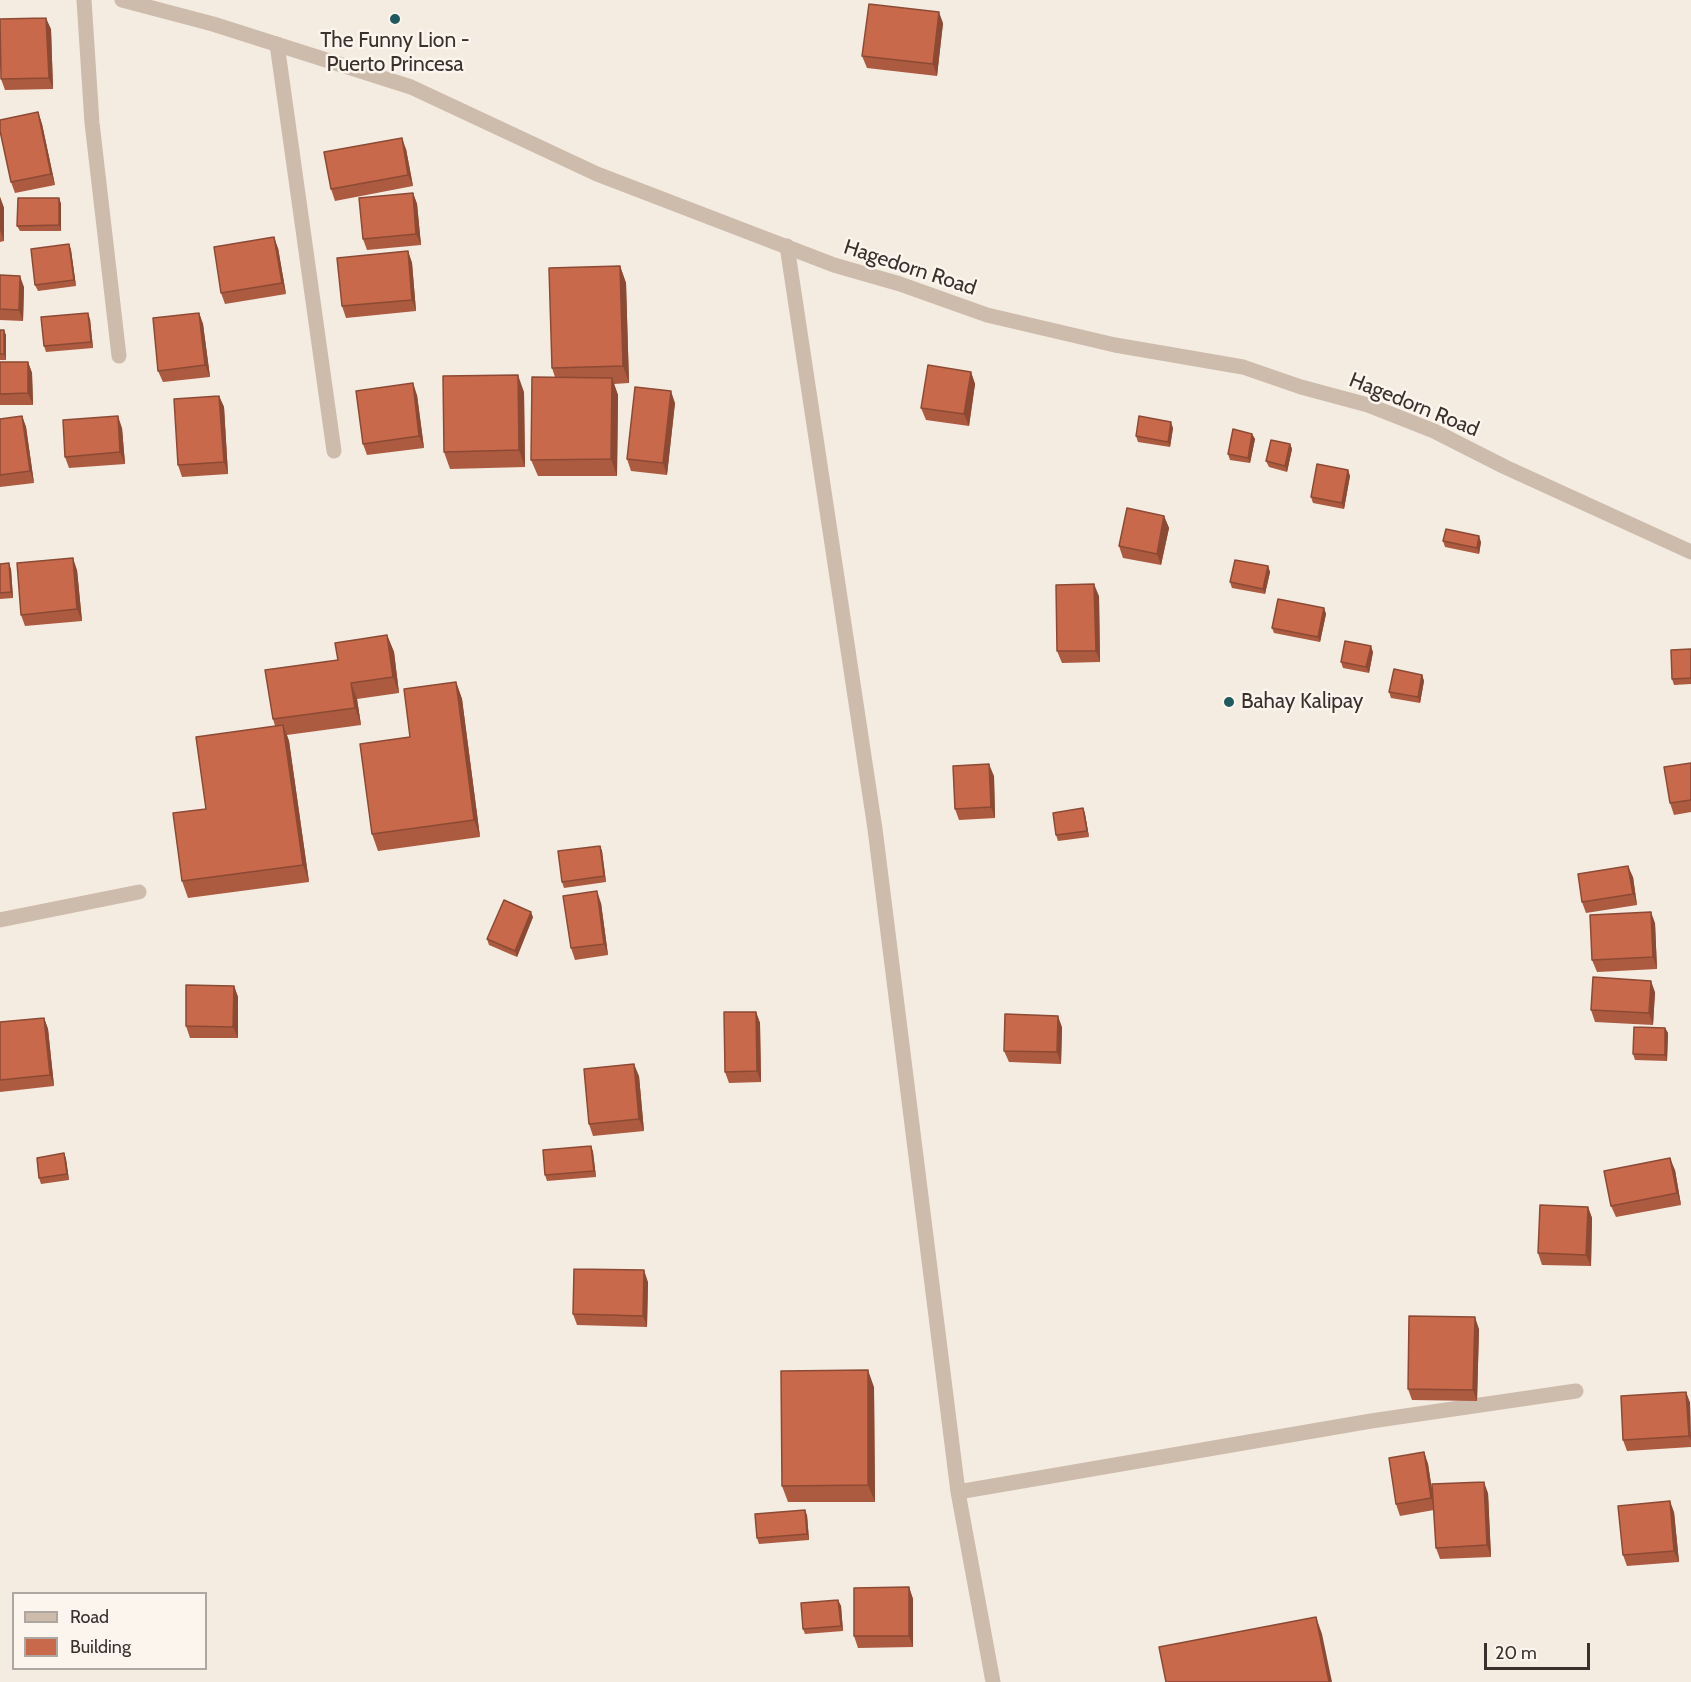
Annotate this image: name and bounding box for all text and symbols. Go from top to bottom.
marker: The Funny Lion - Puerto Princesa [388,12,402,26]
place label: The Funny Lion - Puerto Princesa [320,28,470,78]
street label: Hagedorn Road [841,235,979,301]
street label: Hagedorn Road [1345,368,1483,442]
place label: Bahay Kalipay [1241,689,1363,715]
marker: Bahay Kalipay [1222,695,1236,709]
legend [12,1592,207,1670]
text: Road [70,1606,109,1628]
scale bar [1487,1631,1594,1669]
text: Building [70,1636,131,1658]
text: 20 m [1495,1642,1537,1664]

